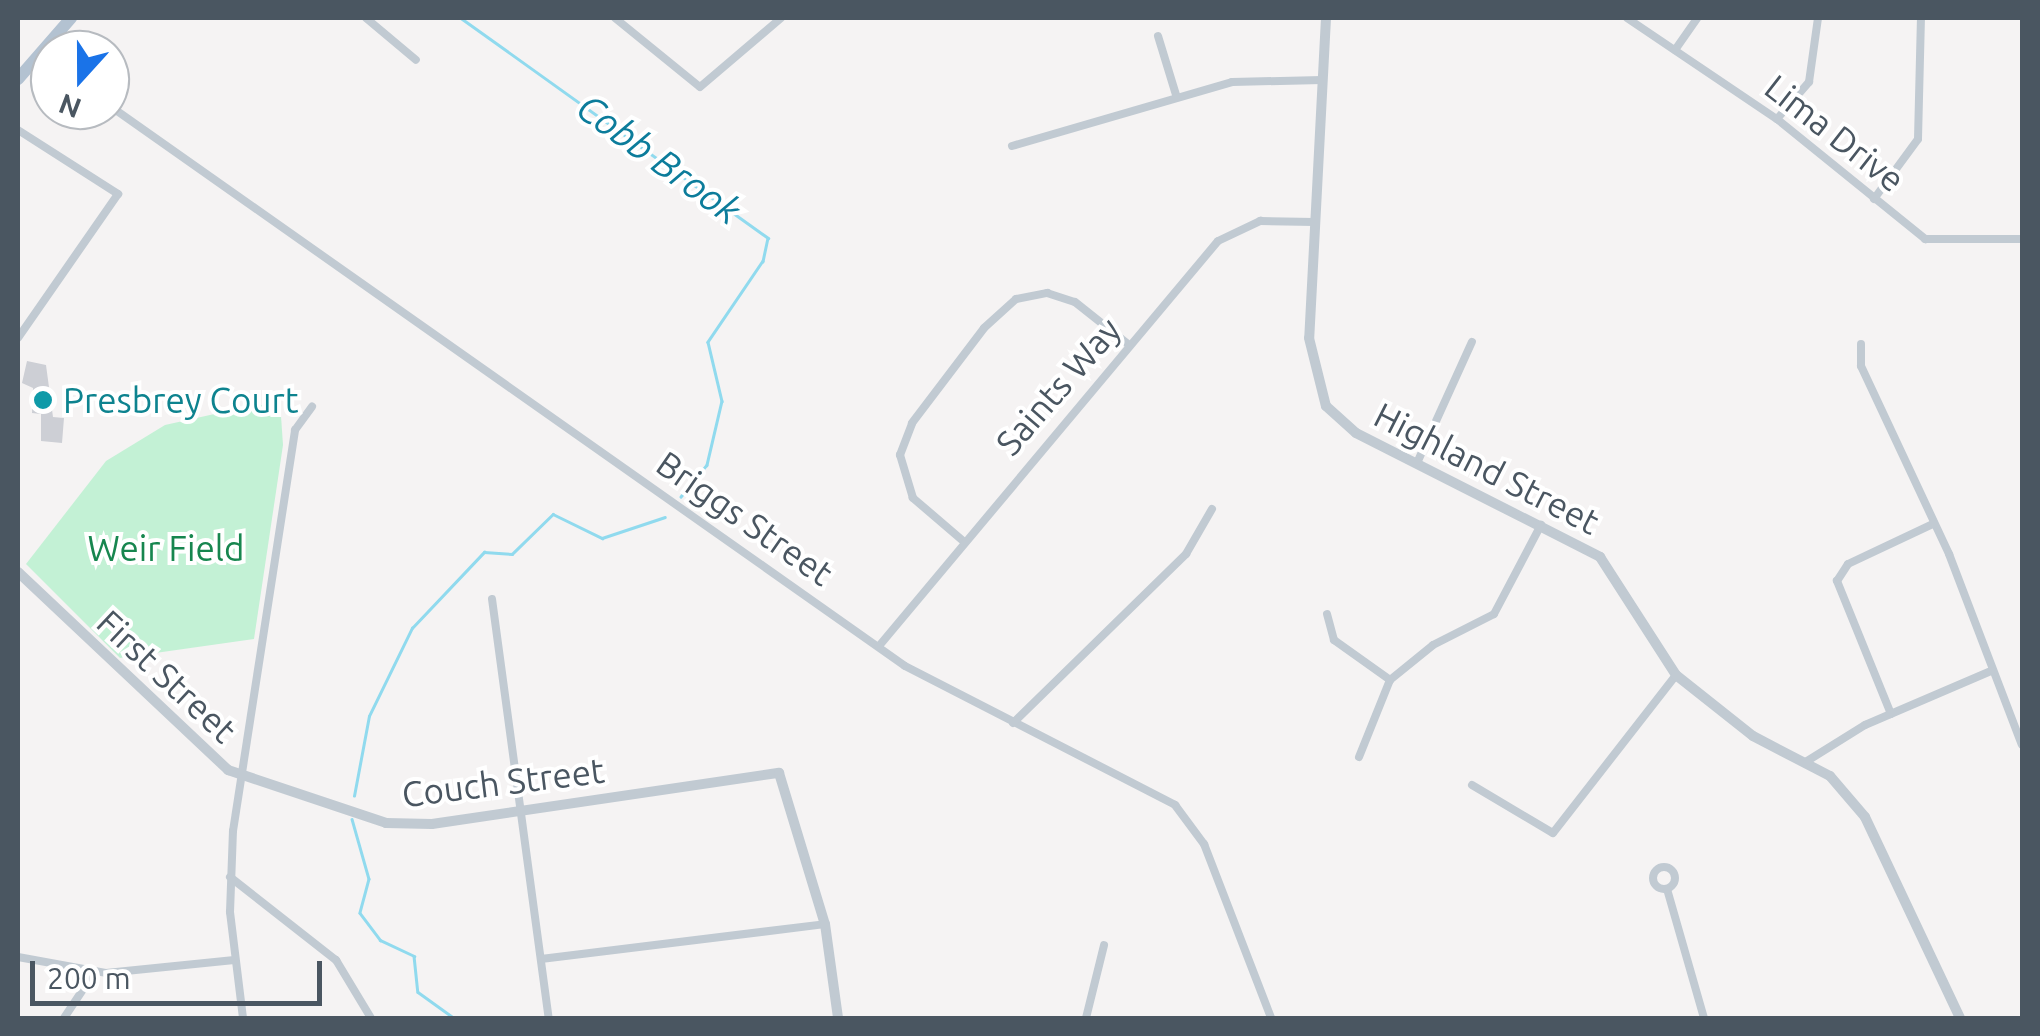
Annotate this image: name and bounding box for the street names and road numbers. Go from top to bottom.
street label: Lima Drive [1757,66,1913,200]
street label: Saints Way [987,309,1129,463]
street label: Highland Street [1368,393,1606,543]
street label: Briggs Street [649,442,841,594]
street label: First Street [89,601,245,751]
street label: Couch Street [399,749,607,815]

